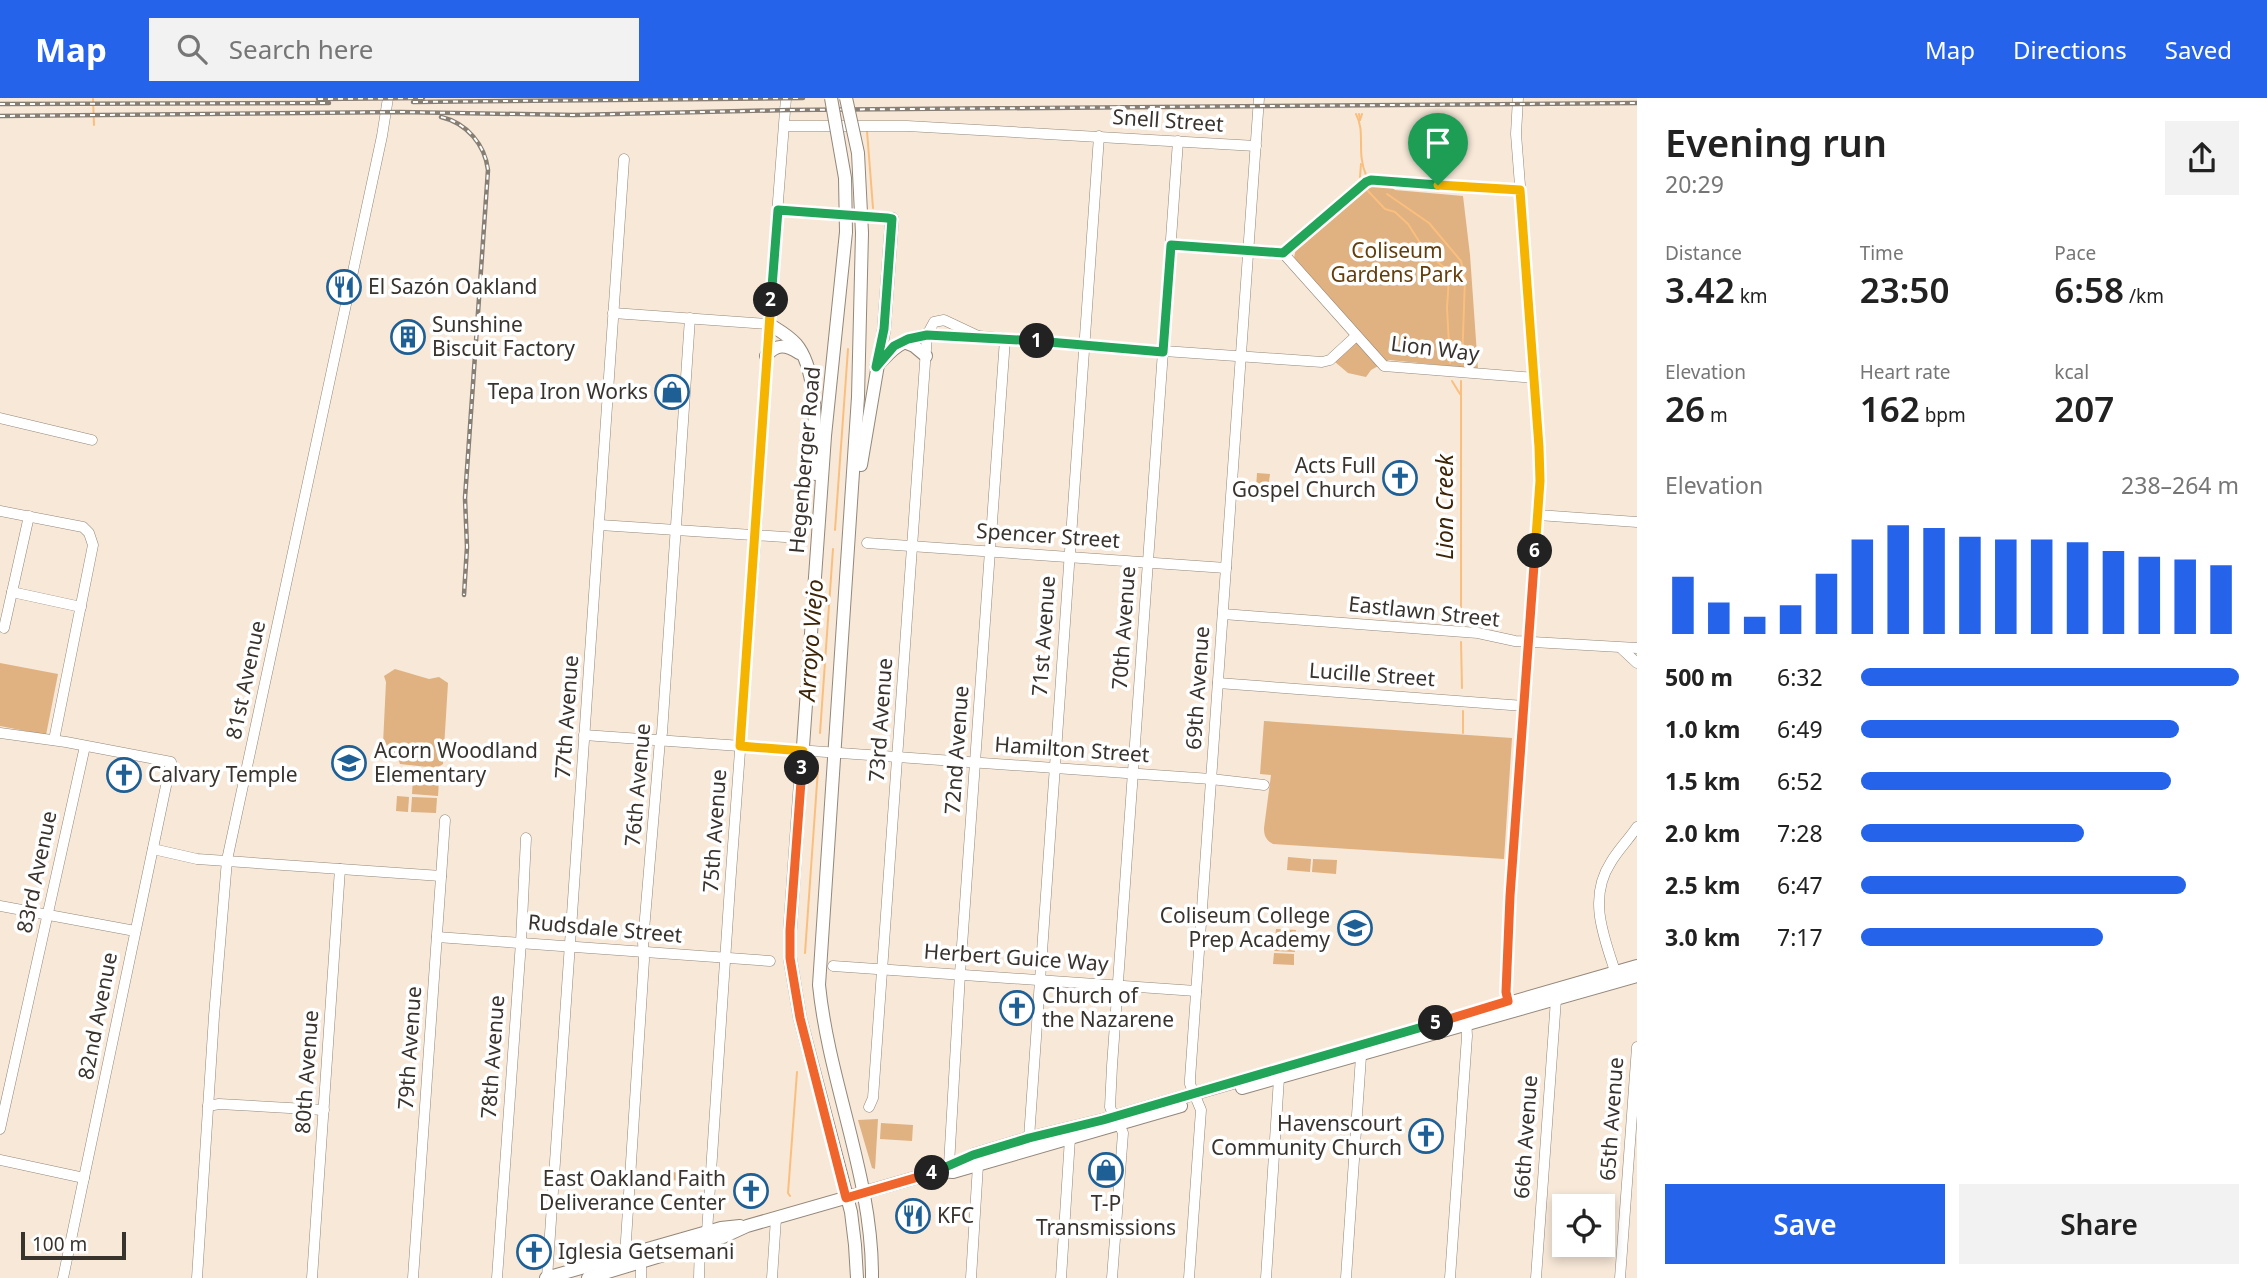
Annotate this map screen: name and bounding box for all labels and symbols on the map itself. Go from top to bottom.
street label: Snell Street [1112,102,1225,138]
pin [1408,113,1468,185]
park label: Coliseum Gardens Park [1331,236,1464,288]
restaurant icon: El Sazón Oakland [325,268,363,306]
place label: El Sazón Oakland [368,272,537,300]
pin: 2 [754,282,788,318]
place label: Sunshine Biscuit Factory [432,310,575,362]
building icon: Sunshine Biscuit Factory [389,318,427,356]
pin: 1 [1020,324,1054,358]
street label: Lion Way [1389,329,1481,367]
street label: Hegenberger Road [782,365,826,555]
shop icon: Tepa Iron Works [653,373,691,411]
place label: Tepa Iron Works [488,377,648,405]
place label: Acts Full Gospel Church [1232,451,1376,503]
water label: Lion Creek [1428,453,1460,560]
church icon: Acts Full Gospel Church [1381,459,1419,497]
street label: Spencer Street [975,516,1121,554]
pin: 6 [1518,533,1552,568]
street label: 70th Avenue [1105,565,1141,691]
street label: 71st Avenue [1025,575,1061,697]
water label: Arroyo Viejo [790,578,830,704]
street label: Eastlawn Street [1347,589,1502,633]
street label: 81st Avenue [219,618,271,742]
street label: 69th Avenue [1179,625,1215,751]
street label: 77th Avenue [548,654,584,780]
street label: Lucille Street [1308,656,1436,692]
street label: 73rd Avenue [862,657,898,783]
street label: 72nd Avenue [938,685,974,815]
street label: 76th Avenue [618,722,656,848]
street label: Hamilton Street [994,730,1151,768]
place label: Acorn Woodland Elementary [374,736,538,788]
school or university icon: Acorn Woodland Elementary [330,744,368,782]
pin: 3 [784,750,820,786]
church icon: Calvary Temple [105,756,143,794]
place label: Calvary Temple [148,760,298,788]
street label: 75th Avenue [696,768,732,894]
street label: 83rd Avenue [9,808,63,936]
place label: Coliseum College Prep Academy [1160,901,1330,953]
street label: Rudsdale Street [527,907,684,949]
school or university icon: Coliseum College Prep Academy [1336,909,1374,947]
street label: Herbert Guice Way [923,937,1110,977]
street label: 82nd Avenue [71,950,123,1082]
place label: Church of the Nazarene [1042,981,1174,1033]
street label: 79th Avenue [391,985,427,1111]
church icon: Church of the Nazarene [998,989,1036,1027]
street label: 78th Avenue [474,994,510,1120]
pin: 5 [1418,1006,1454,1040]
street label: 80th Avenue [288,1009,324,1135]
street label: 65th Avenue [1593,1056,1629,1182]
street label: 66th Avenue [1507,1074,1543,1200]
place label: Havenscourt Community Church [1211,1109,1402,1161]
church icon: Havenscourt Community Church [1407,1117,1445,1155]
shop icon: T-P Transmissions [1087,1151,1125,1189]
pin: 4 [914,1156,950,1190]
place label: East Oakland Faith Deliverance Center [539,1164,726,1216]
church icon: East Oakland Faith Deliverance Center [732,1172,770,1210]
place label: T-P Transmissions [1036,1189,1176,1241]
restaurant icon: KFC [894,1197,932,1235]
place label: KFC [937,1201,974,1229]
scale bar [21,1229,126,1261]
church icon: Iglesia Getsemani [515,1233,553,1271]
place label: Iglesia Getsemani [558,1237,734,1265]

